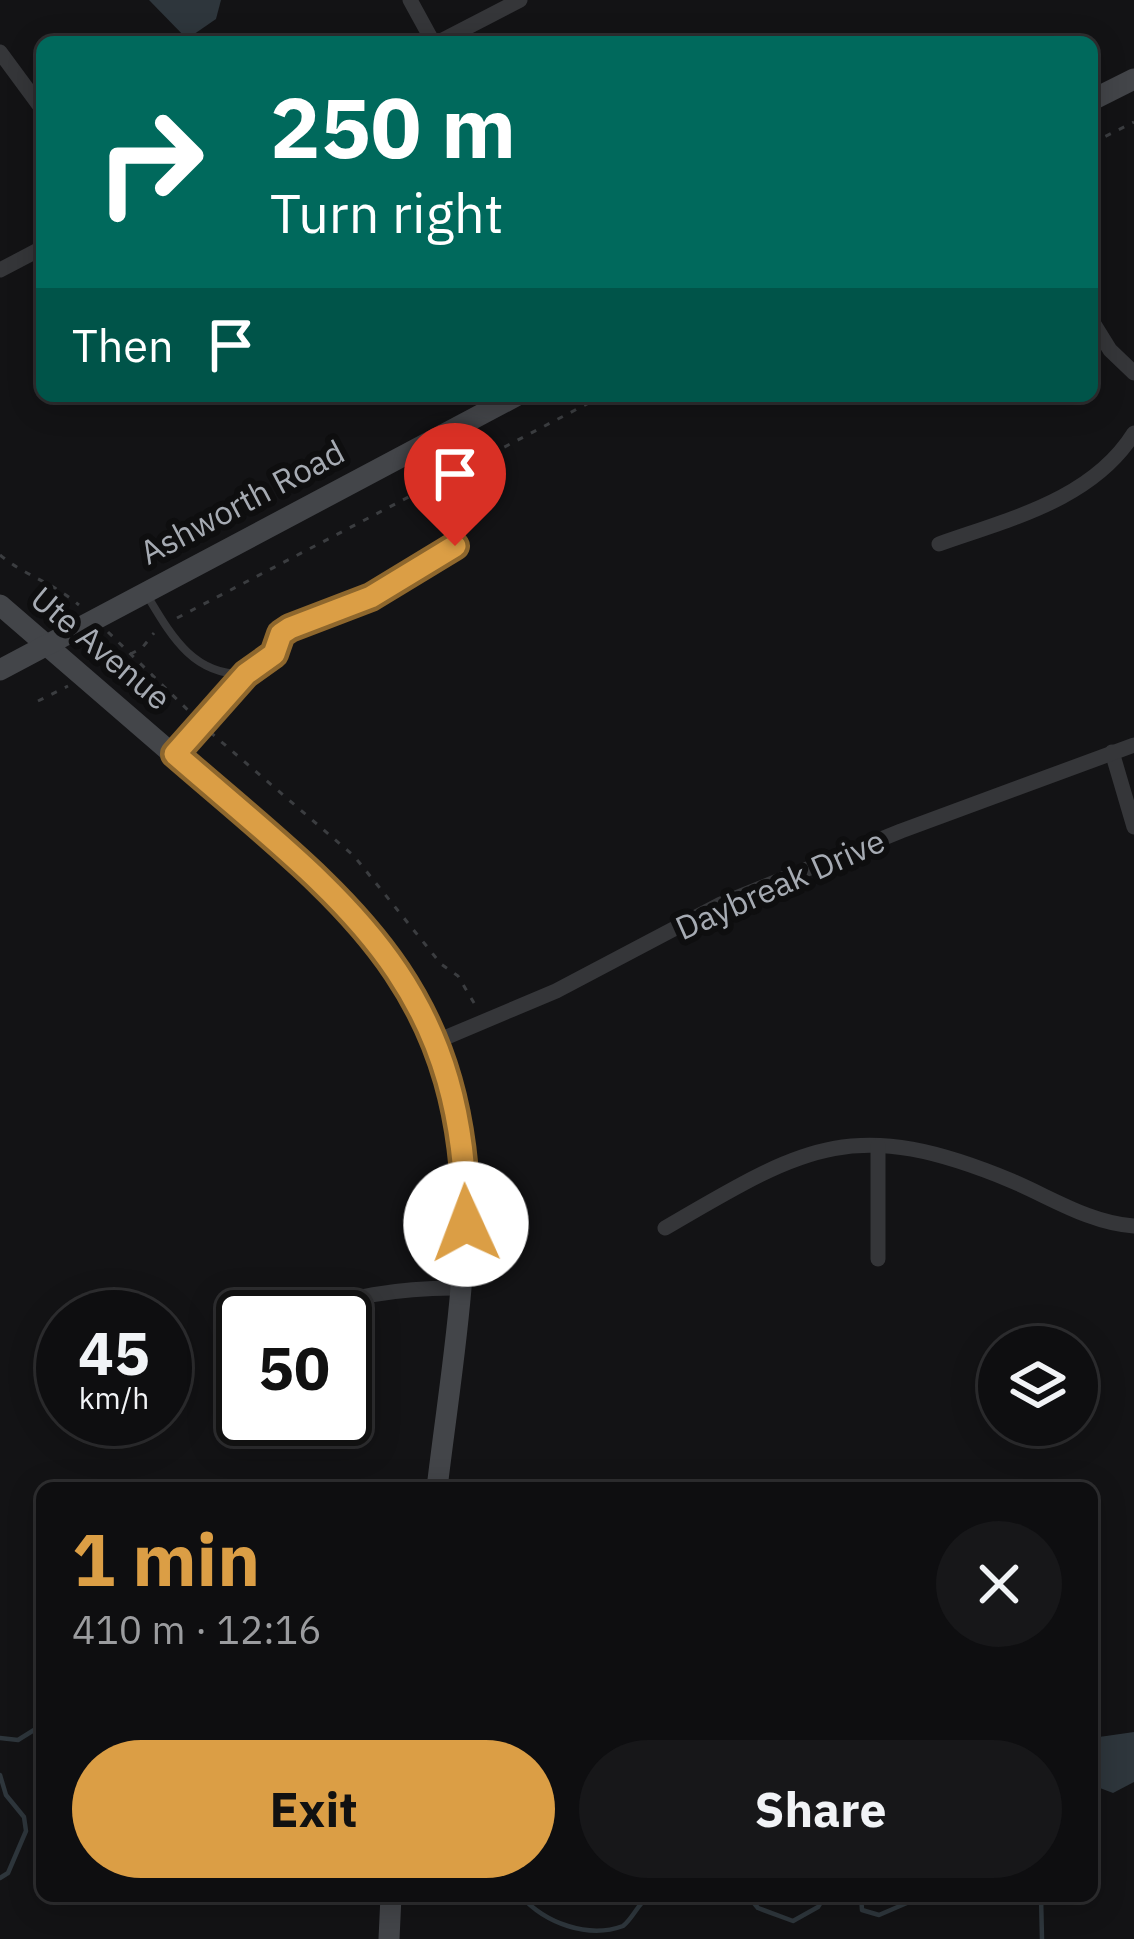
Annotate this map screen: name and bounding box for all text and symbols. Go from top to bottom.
text: 250 m [270,72,516,181]
icon: right [72,84,228,240]
text: Turn right [270,178,504,248]
icon: arrive [198,312,264,378]
text: Then [72,316,174,374]
pin [404,423,506,546]
street label: Ashworth Road [132,430,351,574]
icon: arrive [422,441,488,507]
street label: Ute Avenue [22,577,180,719]
street label: Daybreak Drive [668,818,891,949]
position arrow [403,1161,529,1287]
speed limit sign: 50 [216,1290,372,1446]
text: 45 [78,1313,150,1392]
map controls [978,1326,1098,1446]
button: layers [978,1326,1098,1446]
text: km/h [79,1378,149,1417]
text: 1 min [72,1512,260,1606]
button: close [936,1521,1062,1647]
text: 410 m · 12:16 [72,1604,322,1655]
button: Exit [72,1740,555,1878]
button: Share [579,1740,1062,1878]

